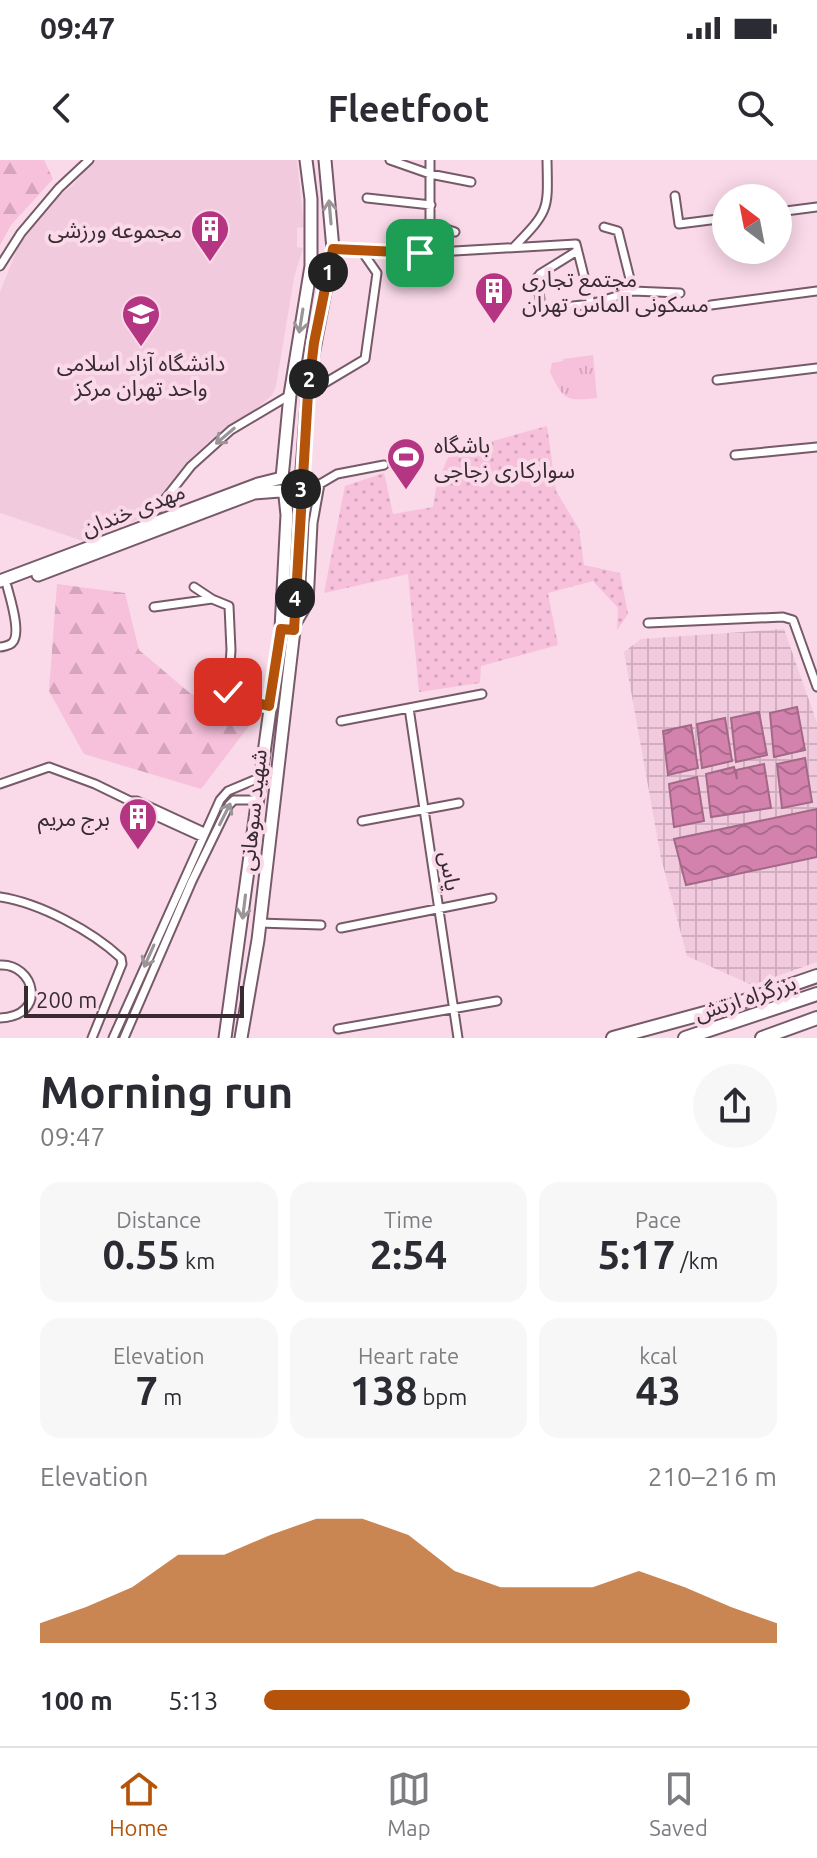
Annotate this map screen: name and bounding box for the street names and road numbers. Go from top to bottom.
street label: مهدی خندان [78,478,189,541]
street label: شهید سوهانی [233,748,272,872]
street label: یاس [435,849,466,893]
street label: بزرگراه ارتش [691,969,800,1027]

